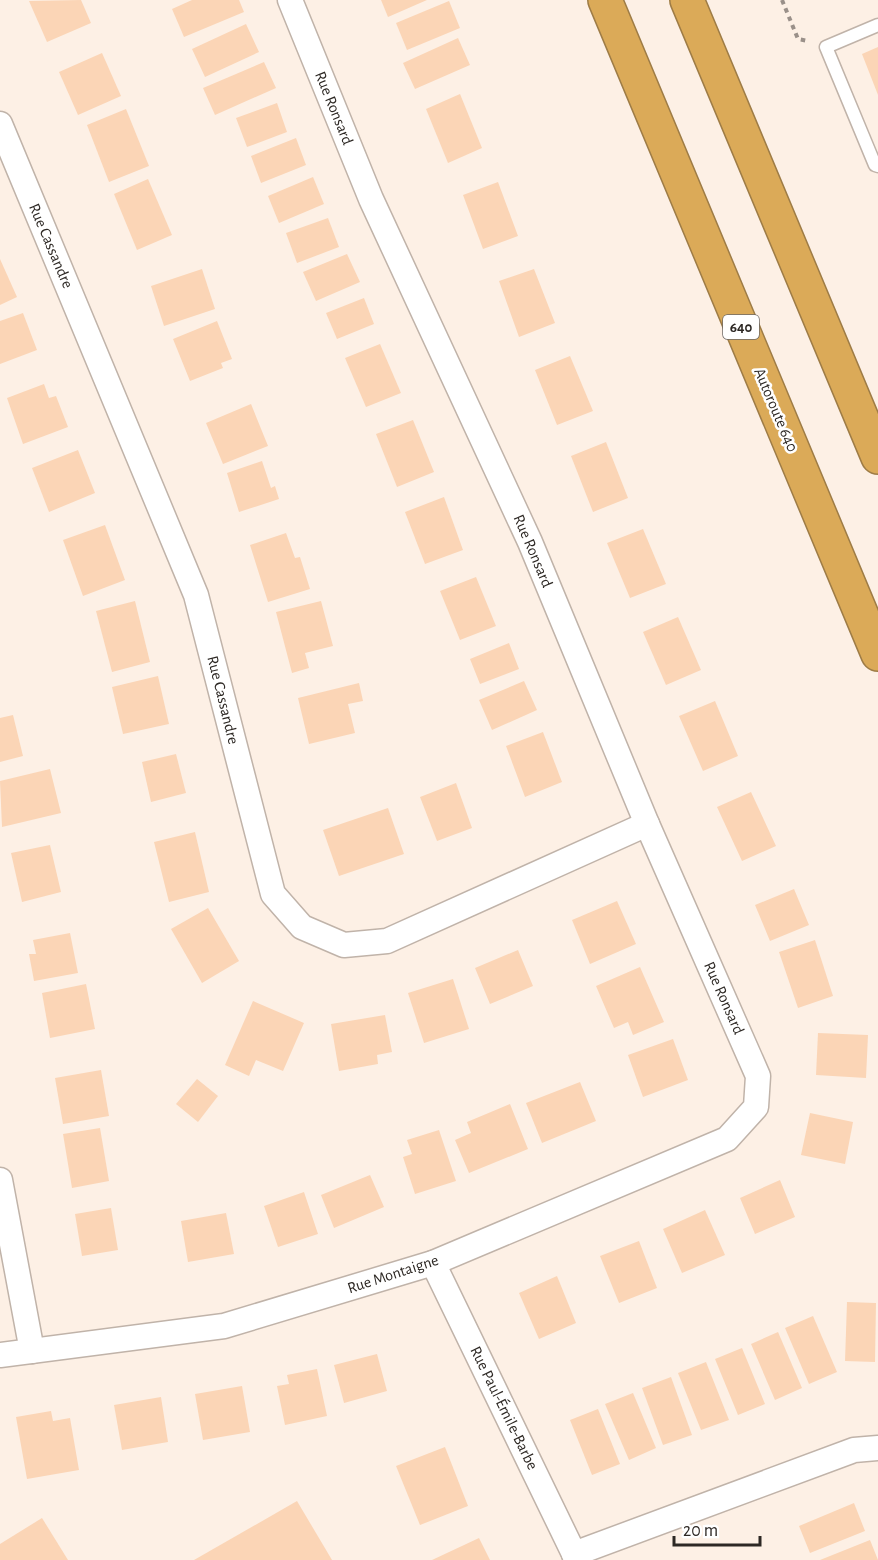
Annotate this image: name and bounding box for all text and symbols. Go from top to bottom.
street label: Rue Ronsard [312,69,356,147]
street label: Rue Cassandre [26,201,76,291]
road number: 640 [723,315,759,339]
street label: Autoroute 640 [751,366,801,454]
street label: Rue Ronsard [510,512,556,590]
street label: Rue Cassandre [204,654,242,746]
street label: Rue Ronsard [701,959,747,1037]
street label: Rue Montaigne [345,1252,441,1296]
street label: Rue Paul-Émile-Barbe [467,1343,543,1472]
scale bar [674,1509,760,1547]
text: 20 m [683,1522,718,1540]

